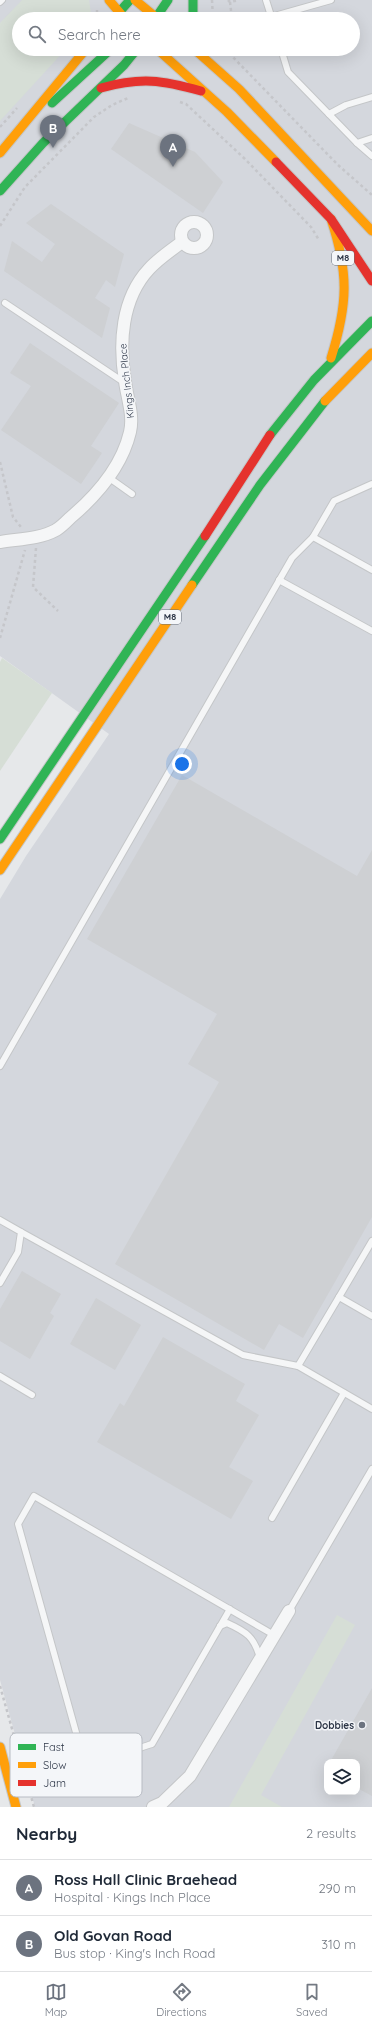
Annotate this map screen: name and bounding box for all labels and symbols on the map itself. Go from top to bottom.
pin: B [40,115,66,148]
pin: A [160,134,186,167]
road number: M8 [332,251,354,265]
street label: Kings Inch Place [116,343,137,419]
road number: M8 [159,610,181,624]
your location [172,754,192,774]
place label: Dobbies [315,1719,354,1732]
marker: Dobbies [357,1720,367,1730]
legend [10,1733,142,1797]
text: Fast [43,1740,65,1754]
text: Slow [43,1758,67,1772]
text: Jam [43,1776,66,1790]

